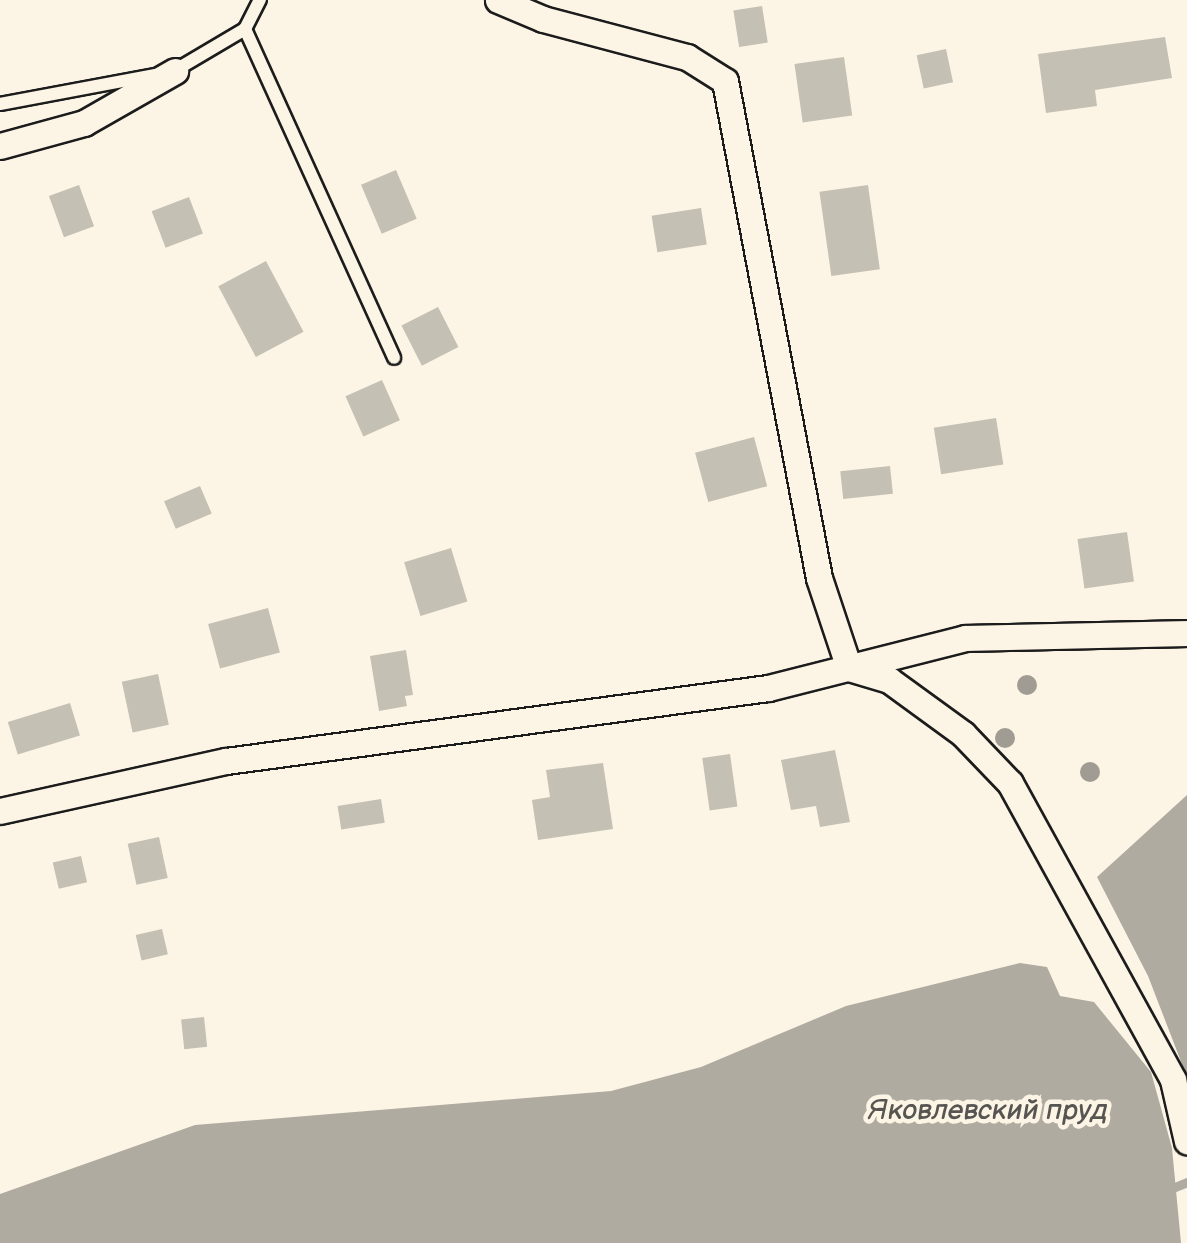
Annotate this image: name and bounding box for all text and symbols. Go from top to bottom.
water label: Яковлевский пруд [868,1094,1108,1128]

